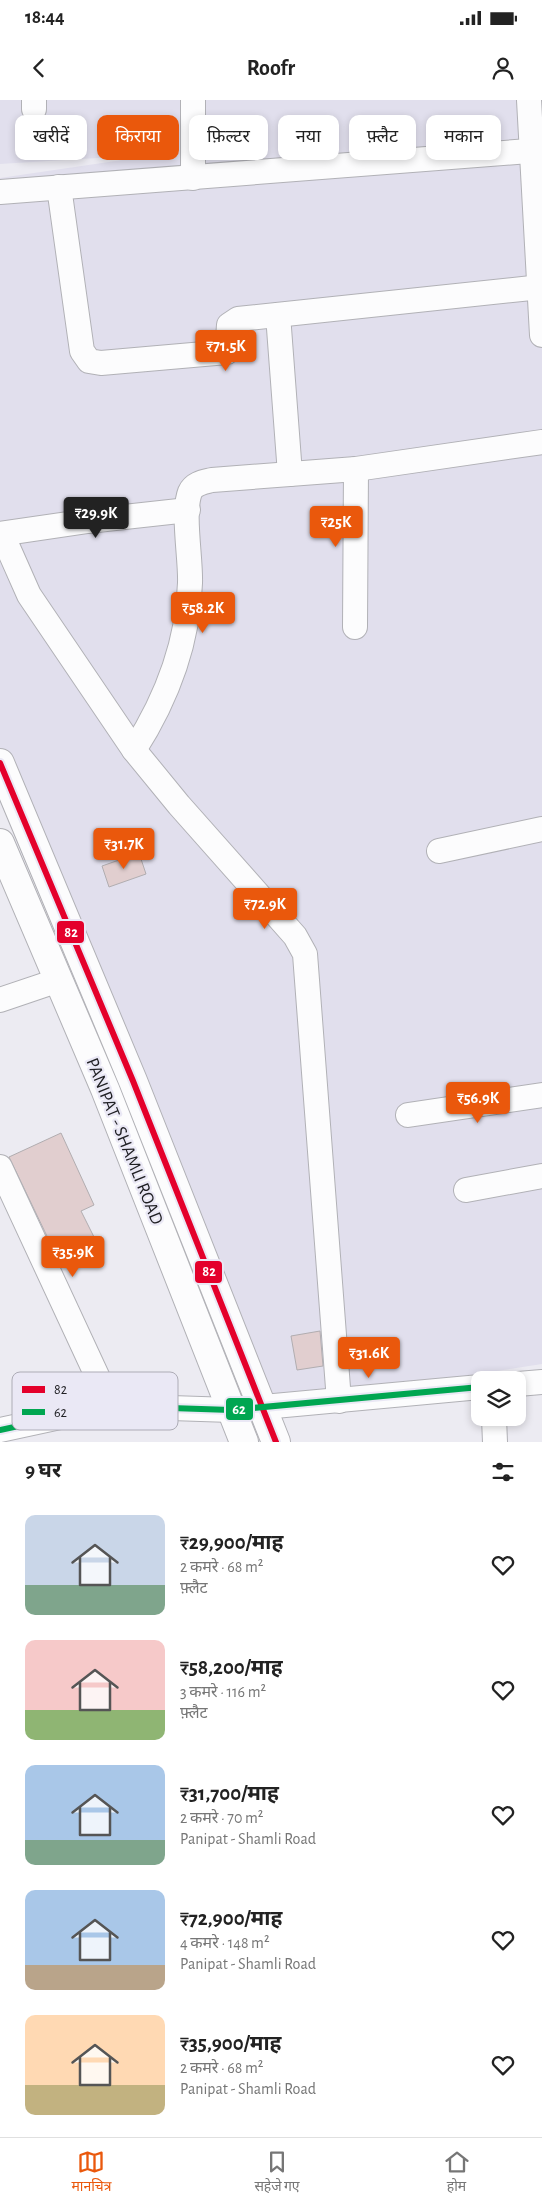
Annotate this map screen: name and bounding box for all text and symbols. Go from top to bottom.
text: 18:44 [25,8,65,27]
icon: back [25,54,53,82]
icon: person [489,54,517,82]
text: Roofr [247,57,295,79]
chip: खरीदें [15,115,87,160]
chip: किराया [97,115,179,160]
chip: फ़िल्टर [189,115,268,160]
chip: नया [278,115,339,160]
chip: फ़्लैट [349,115,416,160]
chip: मकान [426,115,501,160]
pin: ₹71.5K [185,330,267,372]
text: ₹71.5K [206,338,246,354]
pin: ₹29.9K [55,496,137,539]
text: ₹29.9K [75,505,117,521]
pin: ₹25K [306,506,366,548]
text: ₹25K [321,514,351,530]
pin: ₹58.2K [162,592,244,634]
text: ₹58.2K [182,600,224,616]
pin: ₹31.7K [83,828,165,870]
text: ₹31.7K [104,836,144,852]
pin: ₹72.9K [224,888,306,930]
text: ₹72.9K [244,896,286,912]
line badge: 82 [56,920,85,944]
text: 82 [64,926,78,940]
street label: PANIPAT - SHAMLI ROAD [82,1056,166,1227]
pin: ₹56.9K [437,1082,519,1124]
text: ₹56.9K [457,1090,499,1106]
pin: ₹35.9K [32,1236,114,1278]
text: ₹35.9K [52,1244,94,1260]
line badge: 82 [194,1260,223,1284]
text: 82 [202,1265,216,1279]
pin: ₹31.6K [328,1336,410,1379]
text: ₹31.6K [349,1345,389,1361]
map controls [471,1371,526,1426]
button: layers [471,1371,526,1426]
legend [12,1372,178,1430]
text: 82 [54,1383,67,1397]
line badge: 62 [225,1397,254,1421]
text: 62 [232,1403,246,1417]
text: 62 [54,1406,67,1420]
icon: filters [489,1458,517,1486]
text: 9 घर [25,1460,61,1481]
text: ₹29,900/माह [180,1532,283,1553]
icon: home [65,1535,125,1595]
icon: heart [489,1551,517,1579]
text: 2 कमरे · 68 m² [180,1559,263,1575]
text: फ़्लैट [180,1580,208,1596]
text: ₹58,200/माह [180,1657,283,1678]
icon: home [65,1660,125,1720]
icon: heart [489,1676,517,1704]
text: 3 कमरे · 116 m² [180,1684,266,1700]
text: फ़्लैट [180,1705,208,1721]
text: ₹31,700/माह [180,1783,279,1804]
icon: home [65,1785,125,1845]
icon: heart [489,1801,517,1829]
text: 2 कमरे · 70 m² [180,1810,263,1826]
text: Panipat - Shamli Road [180,1831,316,1847]
text: ₹72,900/माह [180,1908,282,1929]
icon: home [65,1910,125,1970]
icon: heart [489,1926,517,1954]
text: 4 कमरे · 148 m² [180,1935,270,1951]
text: Panipat - Shamli Road [180,1956,316,1972]
text: ₹35,900/माह [180,2033,281,2054]
icon: home [65,2035,125,2095]
icon: heart [489,2051,517,2079]
text: 2 कमरे · 68 m² [180,2060,263,2076]
text: Panipat - Shamli Road [180,2081,316,2097]
tab: मानचित्र [71,2148,111,2197]
tab: सहेजे गए [254,2148,300,2197]
tab: होम [443,2148,471,2197]

